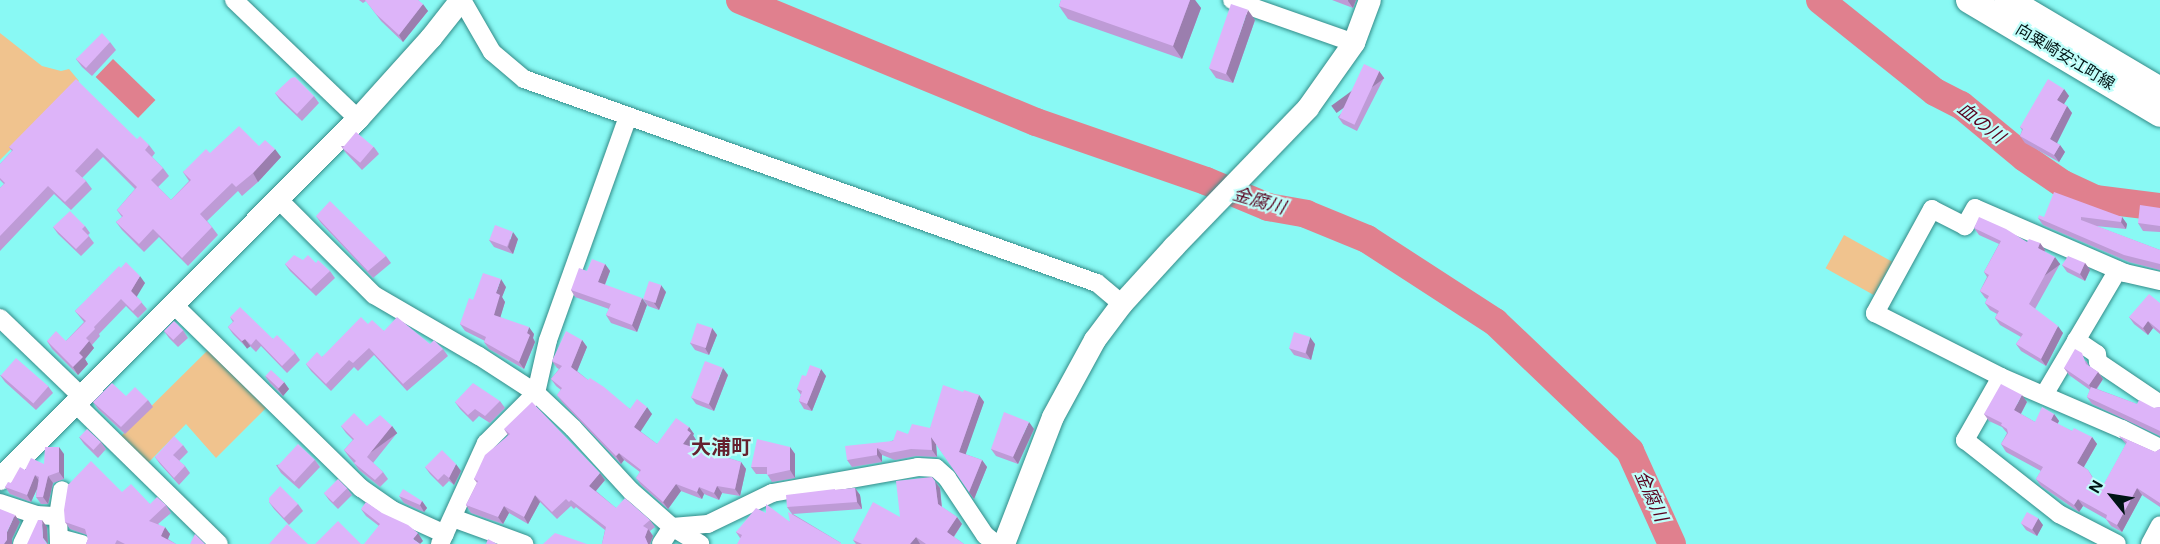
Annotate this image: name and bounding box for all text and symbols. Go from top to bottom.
street label: 向粟崎安江町線 [2012,20,2118,94]
water label: 血の川 [1953,98,2009,148]
water label: 金腐川 [1230,183,1288,219]
district label: 大浦町 [691,435,751,459]
north arrow [2082,466,2142,526]
water label: 金腐川 [1630,467,1672,525]
text: N [2084,476,2108,497]

